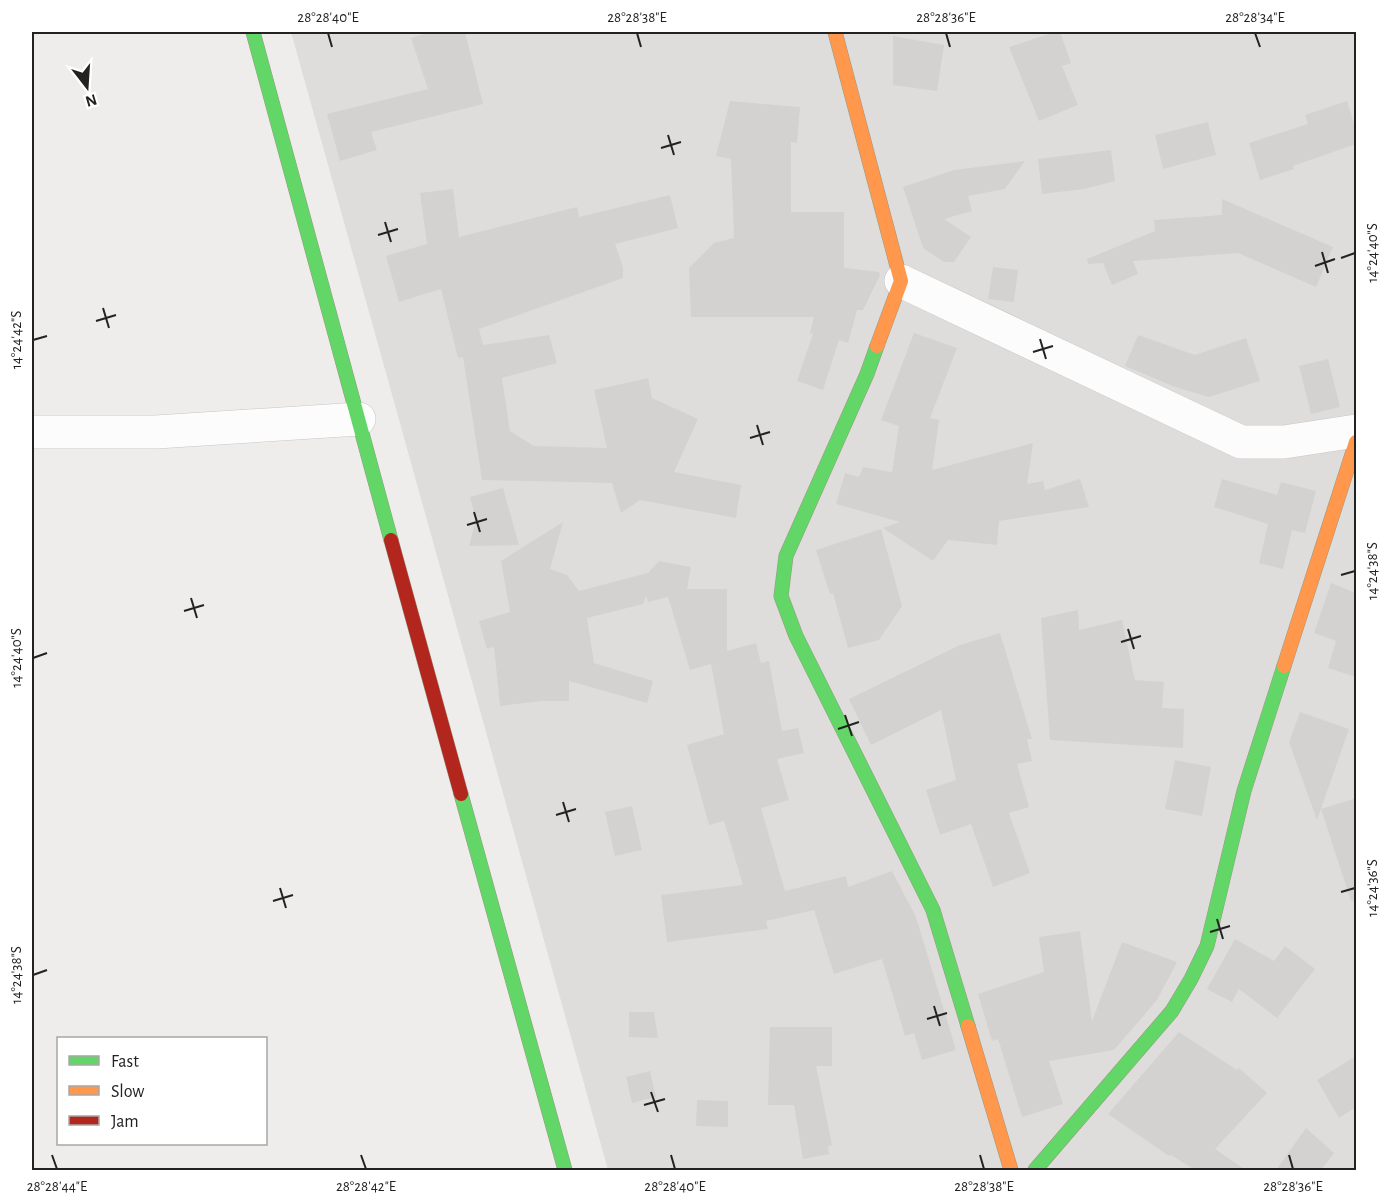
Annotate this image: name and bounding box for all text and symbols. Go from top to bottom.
text: 28°28'40"E [297,10,359,25]
text: 28°28'38"E [607,10,667,25]
text: 28°28'36"E [916,10,976,25]
text: 28°28'34"E [1225,10,1285,25]
north arrow [57,57,117,117]
text: N [83,91,99,110]
text: 14°24'40"S [1365,223,1380,283]
text: 14°24'42"S [9,311,24,369]
text: 14°24'38"S [1365,542,1380,600]
text: 14°24'40"S [9,628,24,688]
text: 14°24'36"S [1365,859,1380,917]
text: 14°24'38"S [9,946,24,1004]
legend [57,1037,267,1145]
text: Fast [111,1053,139,1071]
text: Slow [111,1083,144,1101]
text: Jam [111,1113,139,1131]
text: 28°28'44"E [27,1179,87,1194]
text: 28°28'42"E [336,1179,396,1194]
text: 28°28'40"E [644,1179,706,1194]
text: 28°28'38"E [954,1179,1014,1194]
text: 28°28'36"E [1263,1179,1323,1194]

